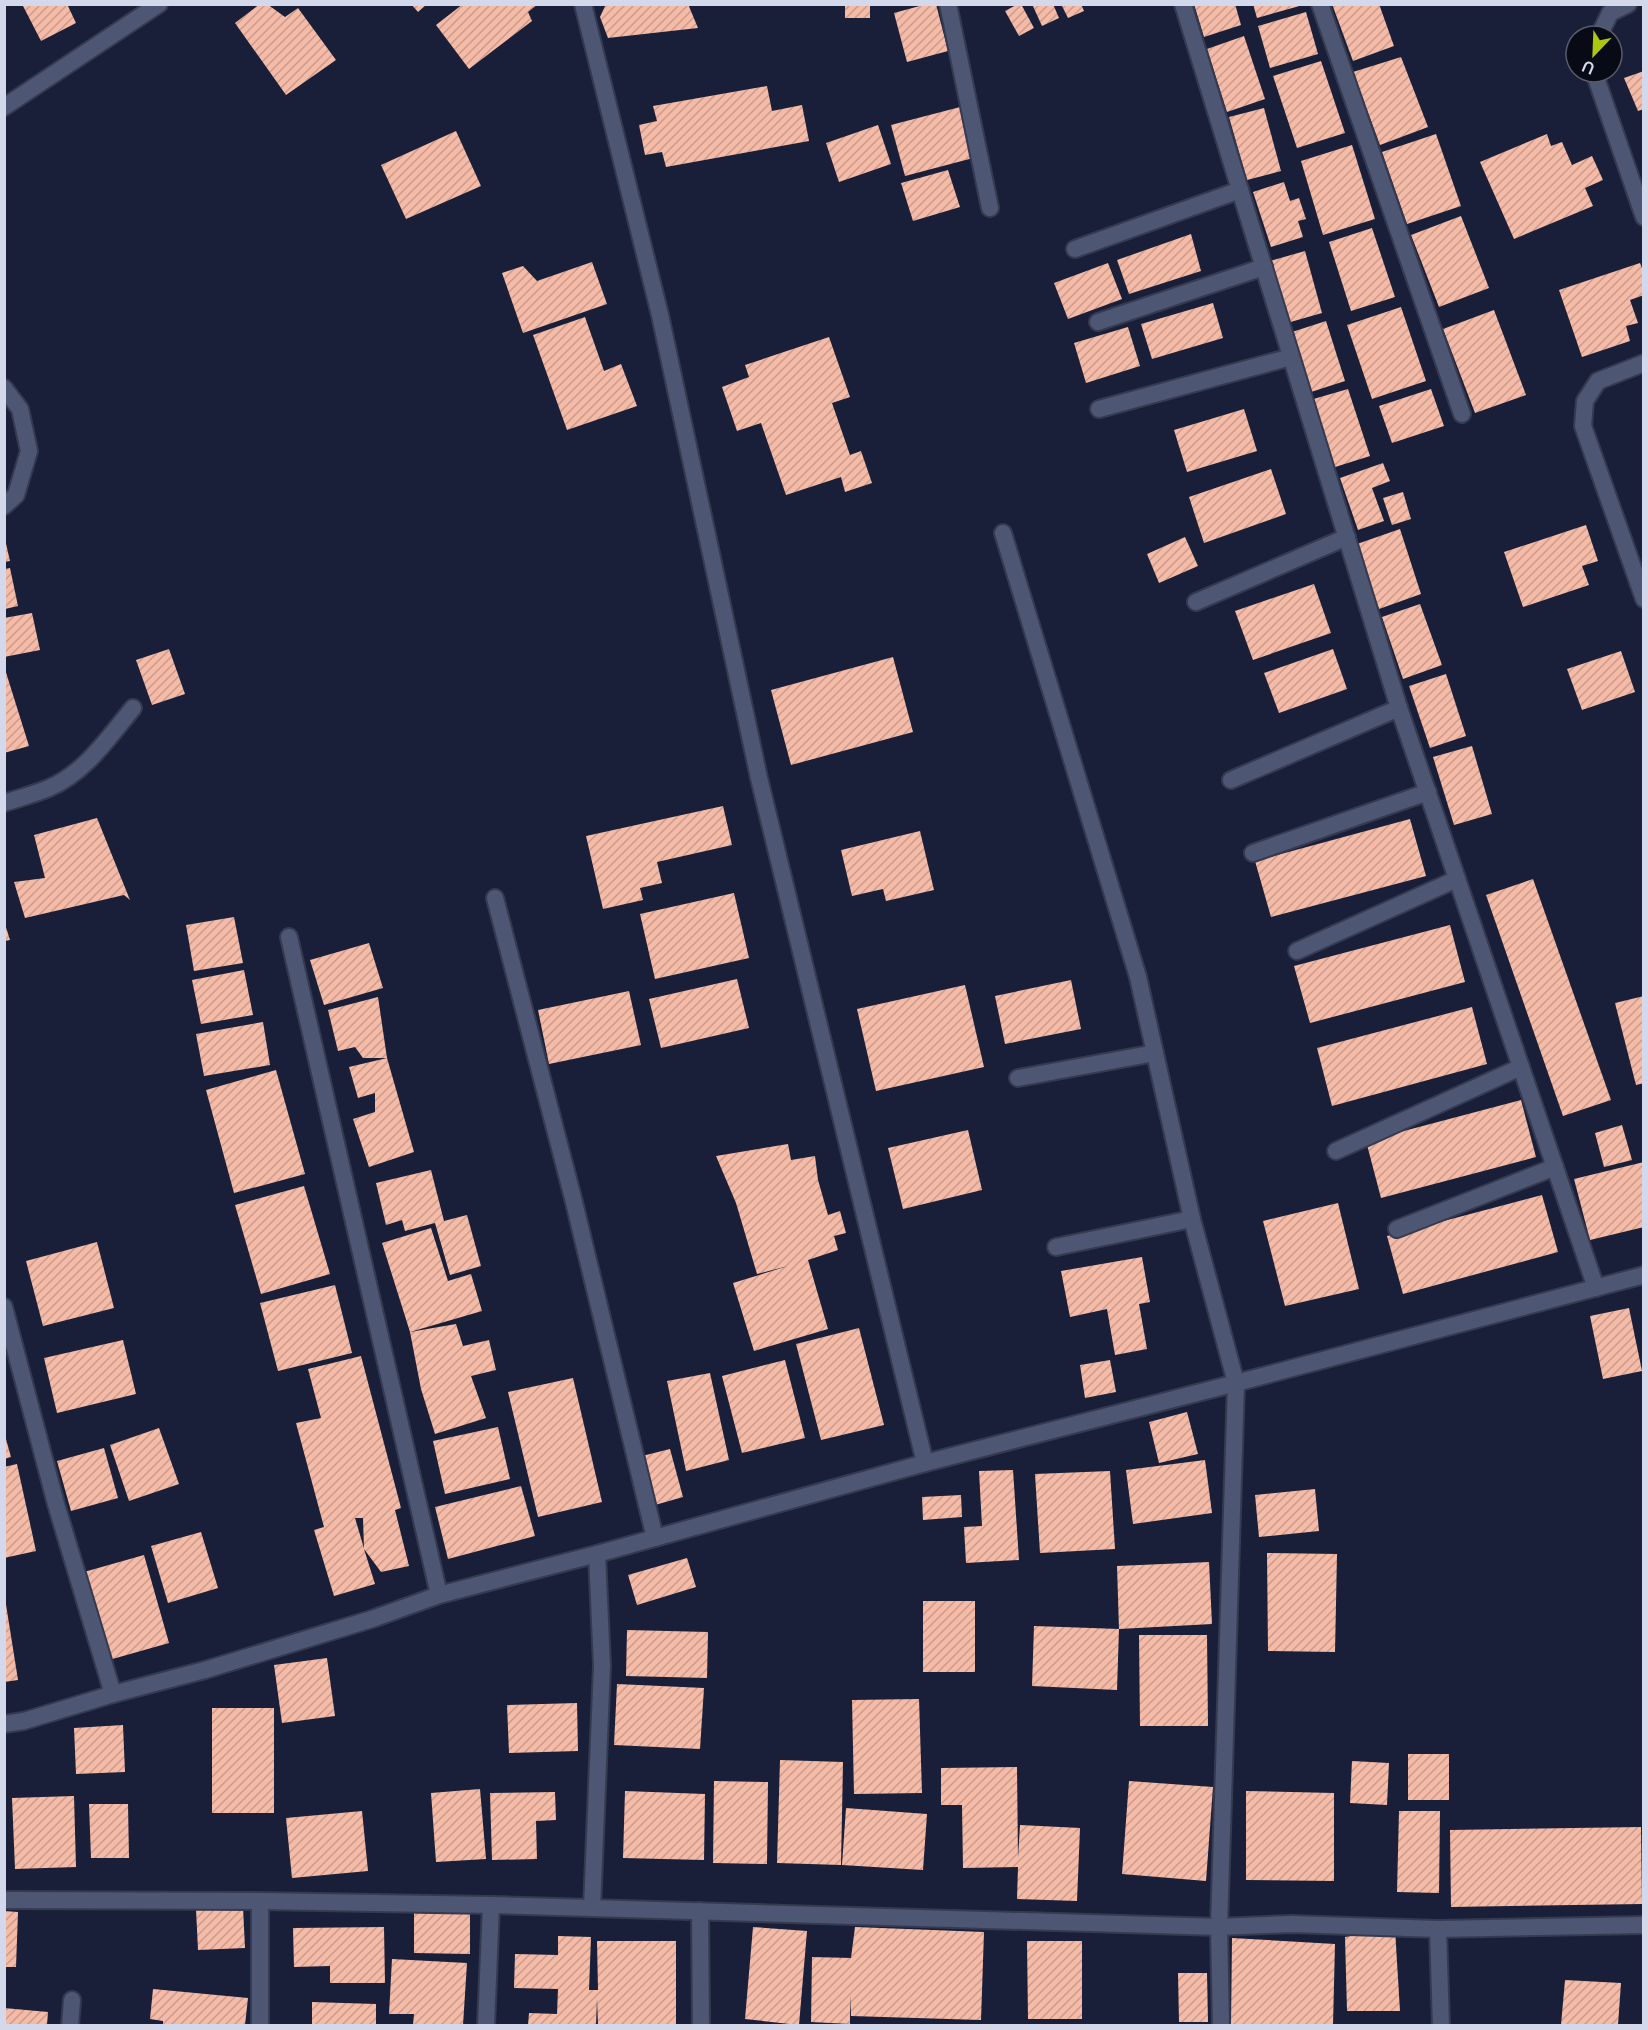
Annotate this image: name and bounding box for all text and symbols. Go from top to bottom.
north arrow [1564,24,1624,84]
text: U [1579,57,1597,79]

